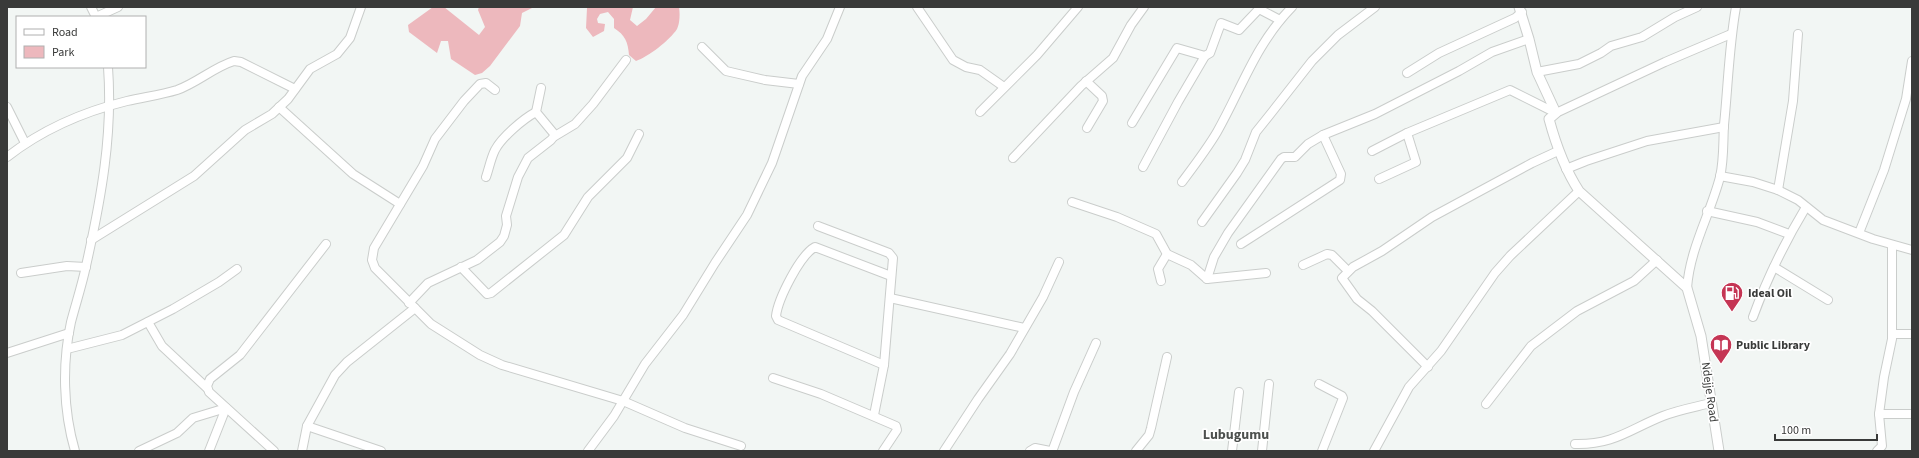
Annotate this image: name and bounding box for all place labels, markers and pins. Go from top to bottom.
fuel station icon: Ideal Oil [1719,280,1745,313]
place label: Ideal Oil [1748,285,1792,302]
library icon: Public Library [1708,332,1734,365]
place label: Public Library [1736,337,1811,354]

